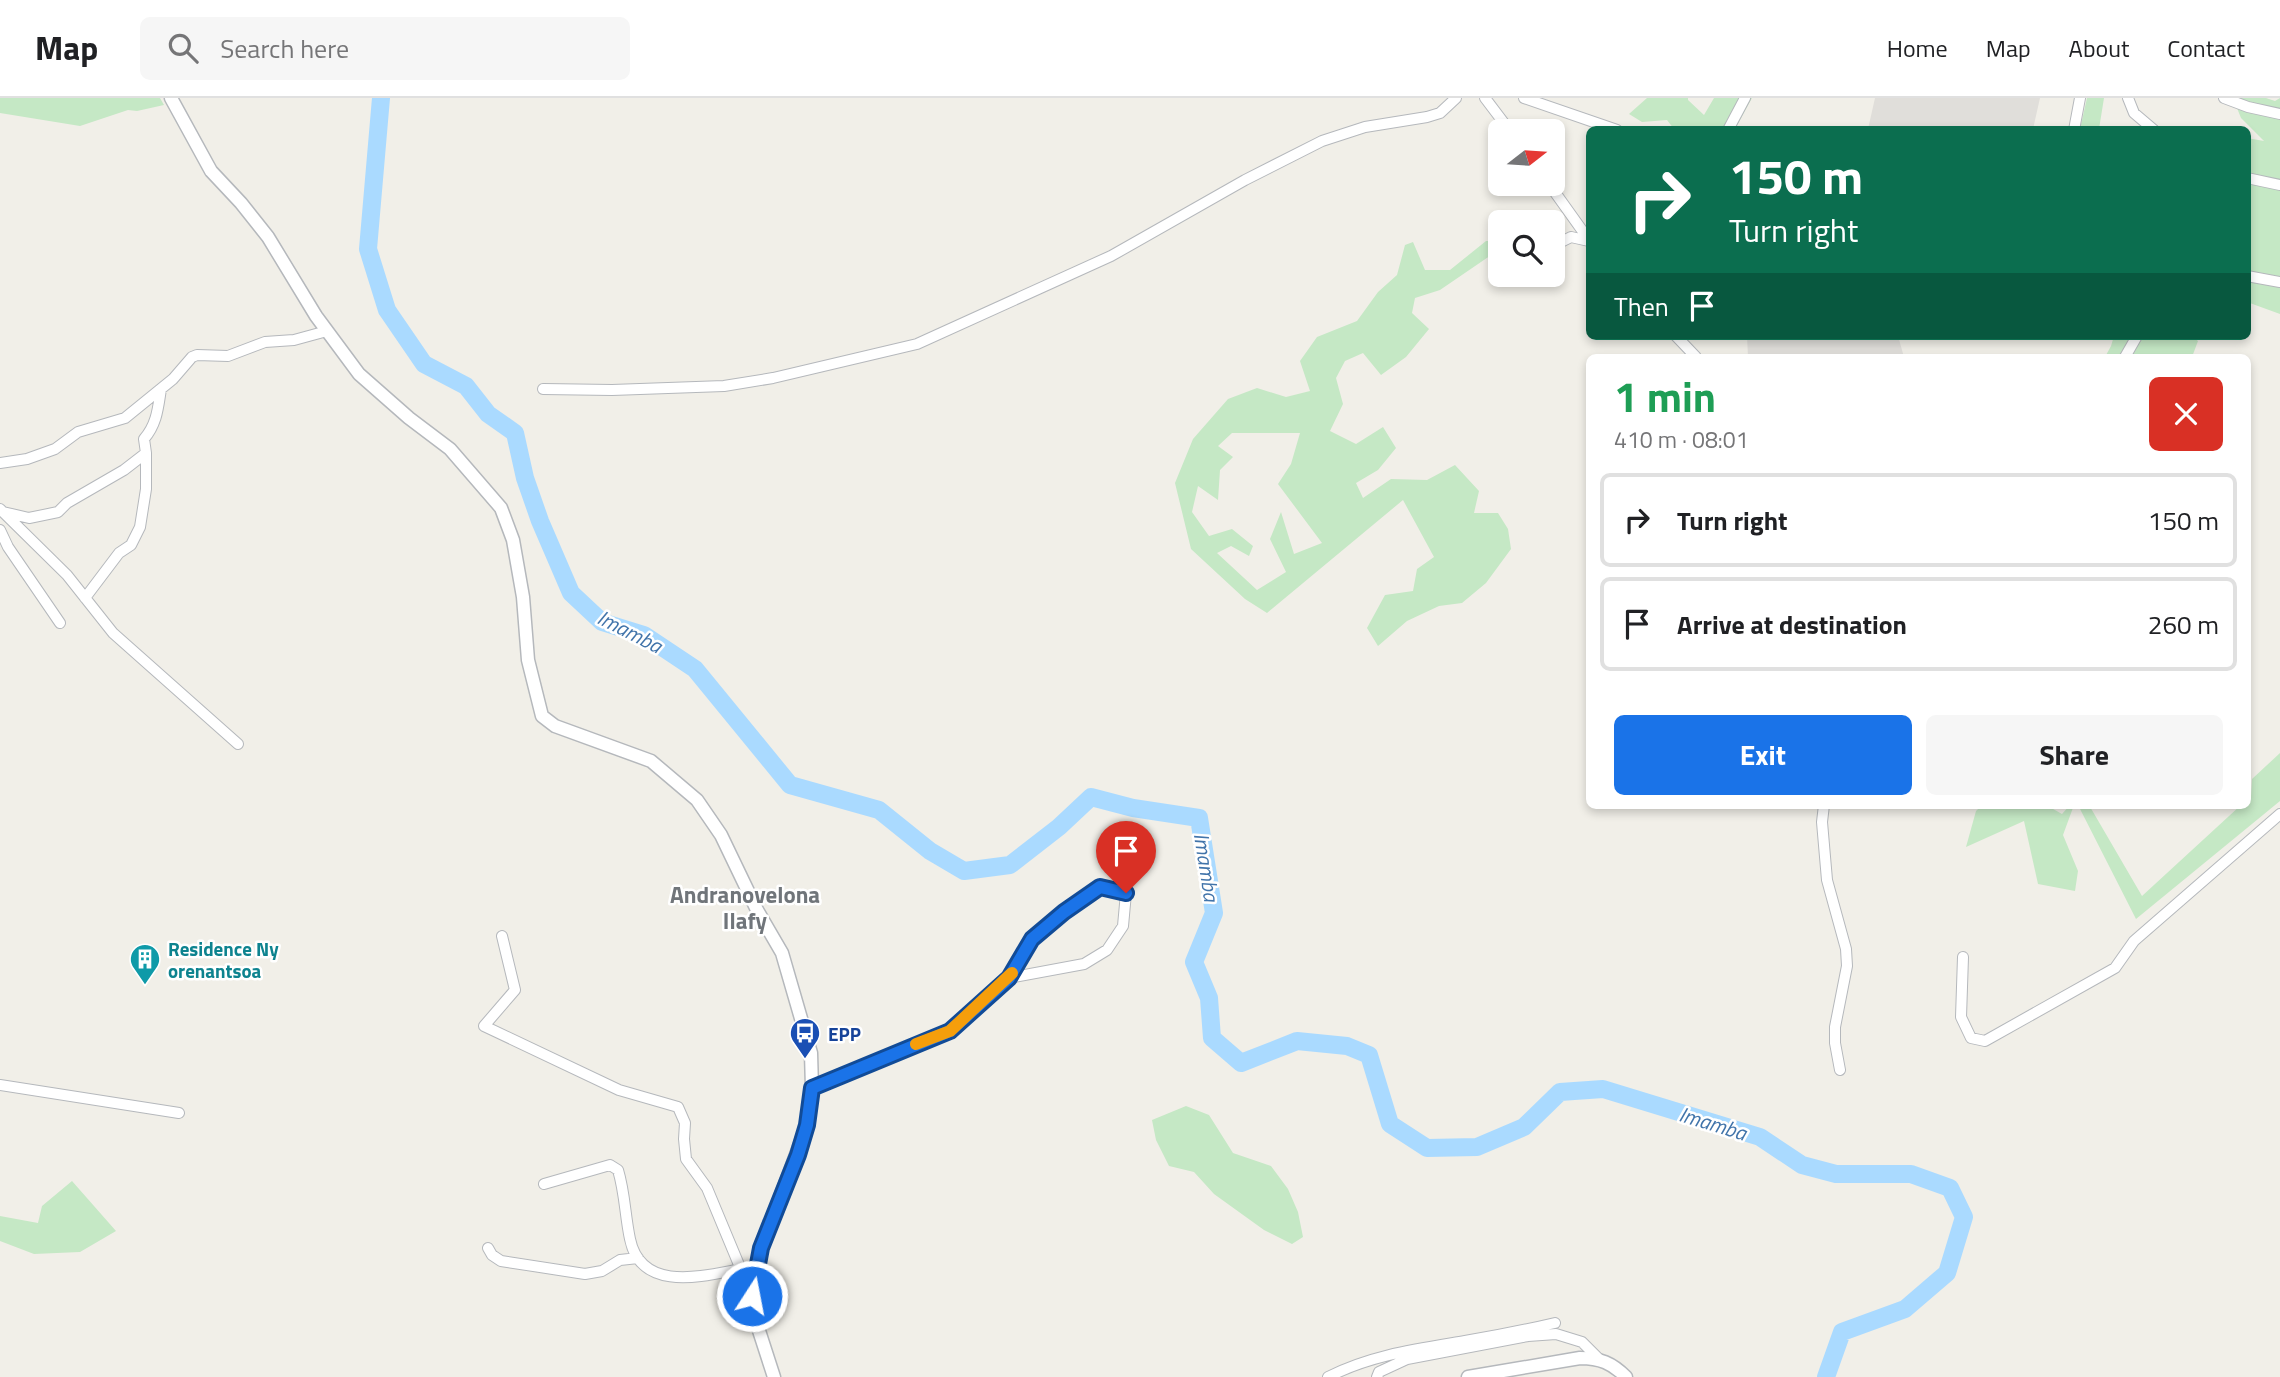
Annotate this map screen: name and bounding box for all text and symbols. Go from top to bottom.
search box [140,17,630,80]
text: Map [35,23,98,73]
icon: search [164,29,202,67]
text: Search here [220,29,349,68]
text: Home [1887,30,1948,66]
text: Map [1986,30,2031,66]
text: About [2069,30,2129,66]
text: Contact [2167,30,2245,66]
north arrow [1488,119,1564,196]
map controls [1488,119,1565,287]
text: 150 m [1729,138,1863,213]
icon: right [1614,154,1705,245]
text: Turn right [1729,206,1858,254]
button: search [1488,210,1565,287]
text: Then [1614,287,1669,326]
icon: arrive [1683,287,1721,325]
text: 1 min [1614,364,1716,428]
button: close [2149,377,2223,451]
text: 410 m · 08:01 [1614,422,1749,457]
icon: right [1618,501,1656,539]
text: Turn right [1677,501,1788,540]
text: 150 m [2148,501,2219,540]
water label: Imamba [592,601,669,662]
icon: arrive [1618,605,1656,643]
text: Arrive at destination [1677,605,1907,644]
text: 260 m [2148,605,2219,644]
button: Exit [1614,715,1912,795]
button: Share [1926,715,2223,795]
pin [1096,821,1156,893]
water label: Imamba [1186,830,1228,905]
icon: arrive [1107,832,1145,870]
district label: Andranovelona Ilafy [670,877,820,938]
place label: Residence Ny orenantsoa [168,934,279,985]
building icon: Residence Ny orenantsoa [128,942,162,986]
bus stop icon: EPP [788,1016,822,1060]
place label: EPP [828,1019,861,1048]
water label: Imamba [1675,1098,1752,1149]
position arrow [715,1259,789,1333]

